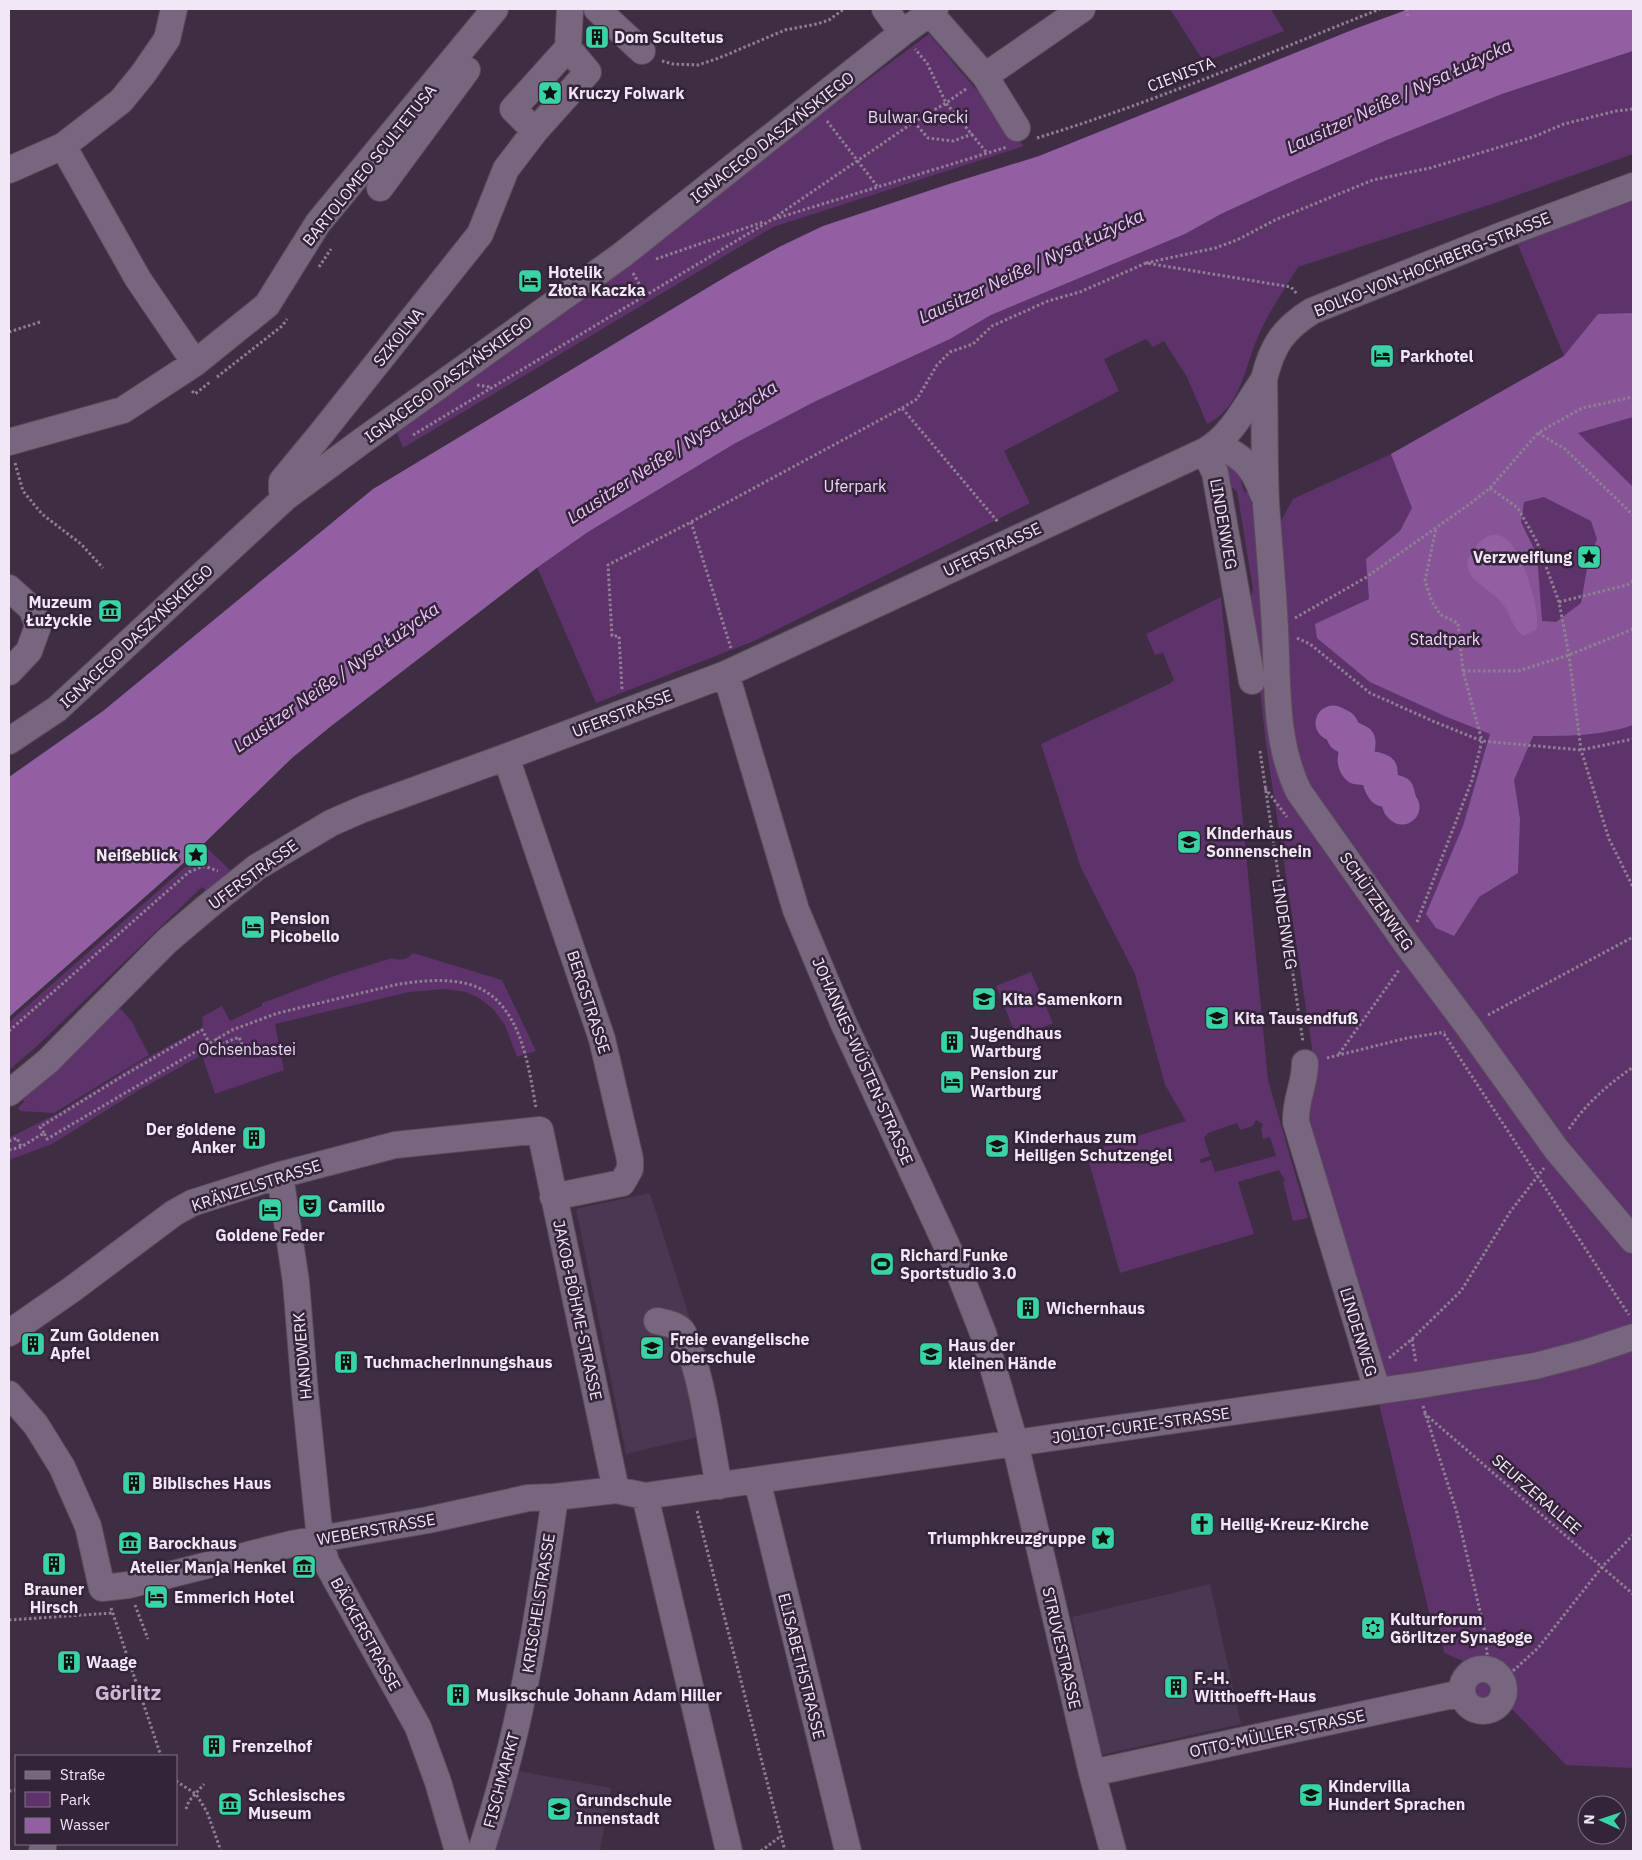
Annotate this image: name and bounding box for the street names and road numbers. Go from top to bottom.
street label: CIENISTA [1144,52,1218,96]
street label: IGNACEGO DASZYŃSKIEGO [686,66,858,207]
street label: BARTOLOMEO SCULTETUSA [298,80,440,250]
street label: BOLKO-VON-HOCHBERG-STRASSE [1311,207,1553,321]
street label: SZKOLNA [368,304,428,370]
street label: IGNACEGO DASZYŃSKIEGO [360,311,536,446]
street label: LINDENWEG [1206,477,1242,571]
street label: UFERSTRASSE [940,518,1044,580]
street label: IGNACEGO DASZYŃSKIEGO [55,559,217,712]
street label: UFERSTRASSE [569,685,675,741]
street label: UFERSTRASSE [204,835,302,913]
street label: SCHÜTZENWEG [1336,848,1418,954]
street label: LINDENWEG [1268,877,1302,971]
street label: BERGSTRASSE [563,948,615,1056]
street label: JOHANNES-WÜSTEN-STRASSE [808,954,918,1168]
street label: KRÄNZELSTRASSE [189,1155,323,1215]
street label: JAKOB-BÖHME-STRASSE [549,1218,607,1402]
street label: LINDENWEG [1336,1285,1382,1379]
street label: HANDWERK [288,1311,316,1401]
street label: JOLIOT-CURIE-STRASSE [1051,1403,1231,1447]
street label: SEUFZERALLEE [1488,1450,1586,1538]
street label: WEBERSTRASSE [315,1509,437,1549]
street label: KRISCHELSTRASSE [517,1532,559,1674]
street label: BÄCKERSTRASSE [327,1574,405,1694]
street label: STRUVESTRASSE [1038,1585,1086,1711]
street label: ELISABETHSTRASSE [774,1591,830,1741]
street label: OTTO-MÜLLER-STRASSE [1187,1705,1367,1761]
street label: FISCHMARKT [479,1730,523,1830]

